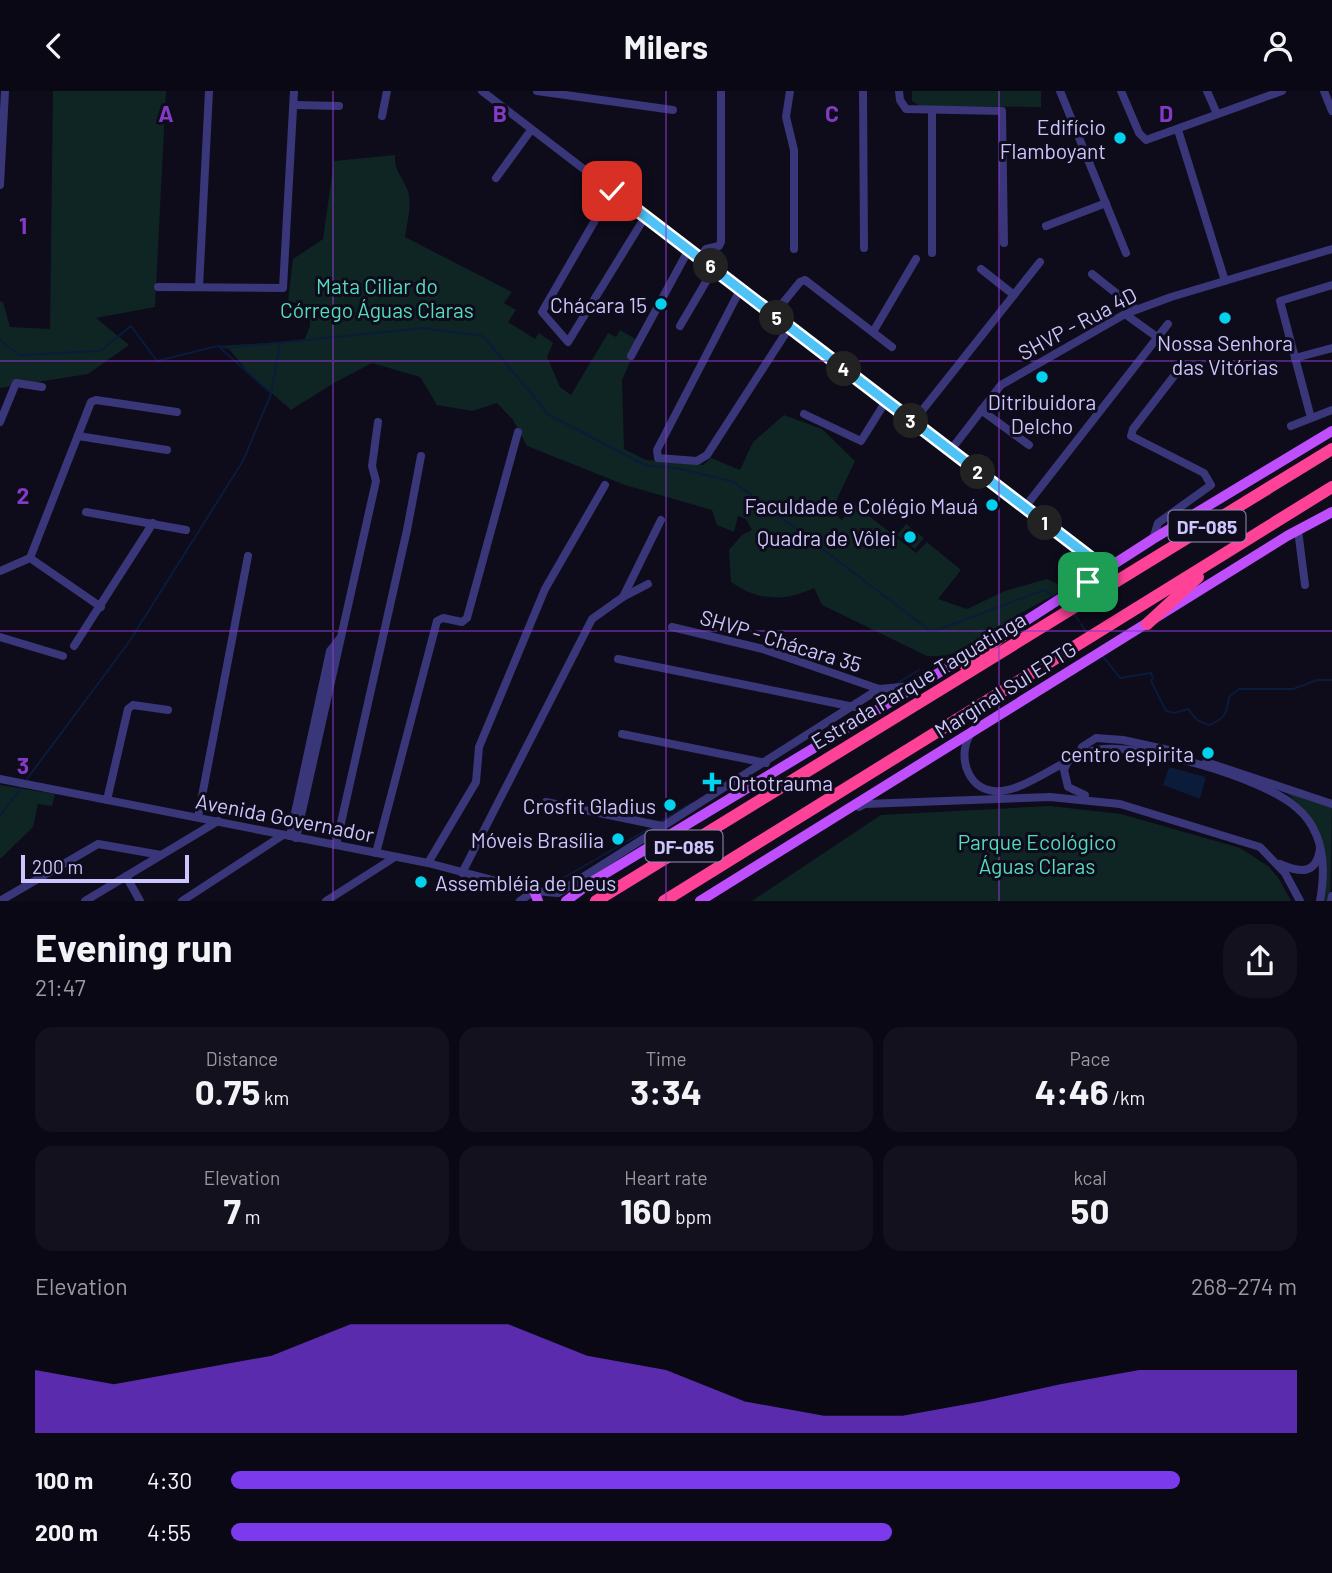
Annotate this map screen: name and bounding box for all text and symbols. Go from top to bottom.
icon: back [35,27,73,65]
text: Milers [624,27,708,65]
icon: person [1259,27,1297,65]
text: A [158,99,174,127]
text: B [493,99,507,127]
text: C [825,99,839,127]
text: D [1159,99,1173,127]
place label: Edifício Flamboyant [1000,114,1106,163]
marker: Edifício Flamboyant [1112,130,1128,146]
pin [582,161,642,221]
icon: check [593,172,631,210]
text: 1 [19,211,27,239]
pin: 6 [694,249,728,283]
text: 6 [705,254,716,277]
park label: Mata Ciliar do Córrego Águas Claras [280,273,474,322]
street label: SHVP - Rua 4D [1013,281,1141,365]
place label: Chácara 15 [550,292,647,317]
marker: Chácara 15 [653,296,669,312]
pin: 5 [760,301,794,335]
text: 5 [771,306,782,329]
marker: Nossa Senhora das Vitórias [1217,310,1233,326]
place label: Nossa Senhora das Vitórias [1157,330,1293,379]
pin: 4 [826,351,862,387]
text: 4 [838,357,849,380]
marker: Ditribuidora Delcho [1034,369,1050,385]
place label: Ditribuidora Delcho [988,389,1096,438]
pin: 3 [894,403,928,439]
text: 3 [905,409,916,432]
pin: 2 [960,455,996,489]
text: 2 [972,460,983,483]
text: 2 [17,481,29,509]
place label: Faculdade e Colégio Mauá [744,493,978,518]
marker: Faculdade e Colégio Mauá [984,497,1000,513]
pin: 1 [1028,505,1062,541]
text: 1 [1041,511,1048,534]
road number: DF-085 [1168,511,1246,541]
place label: Quadra de Vôlei [757,525,896,550]
marker: Quadra de Vôlei [902,529,918,545]
pin [1058,552,1118,612]
icon: arrive [1069,563,1107,601]
street label: SHVP - Chácara 35 [697,604,865,676]
street label: Estrada Parque Taguatinga [806,606,1030,754]
street label: Marginal Sul EPTG [930,635,1080,743]
place label: centro espirita [1060,741,1194,766]
marker: centro espirita [1200,745,1216,761]
text: 3 [17,751,29,779]
place label: Ortotrauma [728,770,833,795]
marker: Ortotrauma [702,772,722,792]
street label: Avenida Governador [194,787,377,847]
place label: Crosfit Gladius [523,793,656,818]
marker: Crosfit Gladius [662,797,678,813]
place label: Móveis Brasília [471,827,604,852]
park label: Parque Ecológico Águas Claras [958,829,1116,878]
marker: Móveis Brasília [610,831,626,847]
road number: DF-085 [646,831,722,861]
scale bar [21,852,189,884]
text: 200 m [32,855,83,878]
place label: Assembléia de Deus [435,870,616,895]
marker: Assembléia de Deus [413,874,429,890]
text: Evening run [35,924,233,970]
button: share [1223,924,1297,998]
text: 21:47 [35,973,86,1001]
text: Distance [206,1047,278,1070]
text: Time [645,1047,687,1070]
text: Pace [1070,1047,1110,1070]
text: 0.75 [195,1070,260,1112]
text: 3:34 [630,1070,702,1112]
text: 4:46 [1035,1070,1109,1112]
text: km [260,1086,289,1109]
text: /km [1109,1086,1145,1109]
text: Elevation [204,1166,280,1189]
text: Heart rate [624,1166,708,1189]
text: kcal [1073,1166,1107,1189]
text: 7 [224,1189,241,1231]
text: 160 [620,1189,671,1231]
text: 50 [1071,1189,1109,1231]
text: m [241,1205,260,1228]
text: bpm [671,1205,712,1228]
text: Elevation [35,1272,128,1300]
text: 268–274 m [1191,1272,1297,1300]
text: 100 m [35,1466,93,1494]
text: 4:30 [147,1466,192,1494]
text: 200 m [35,1518,98,1546]
text: 4:55 [147,1518,191,1546]

